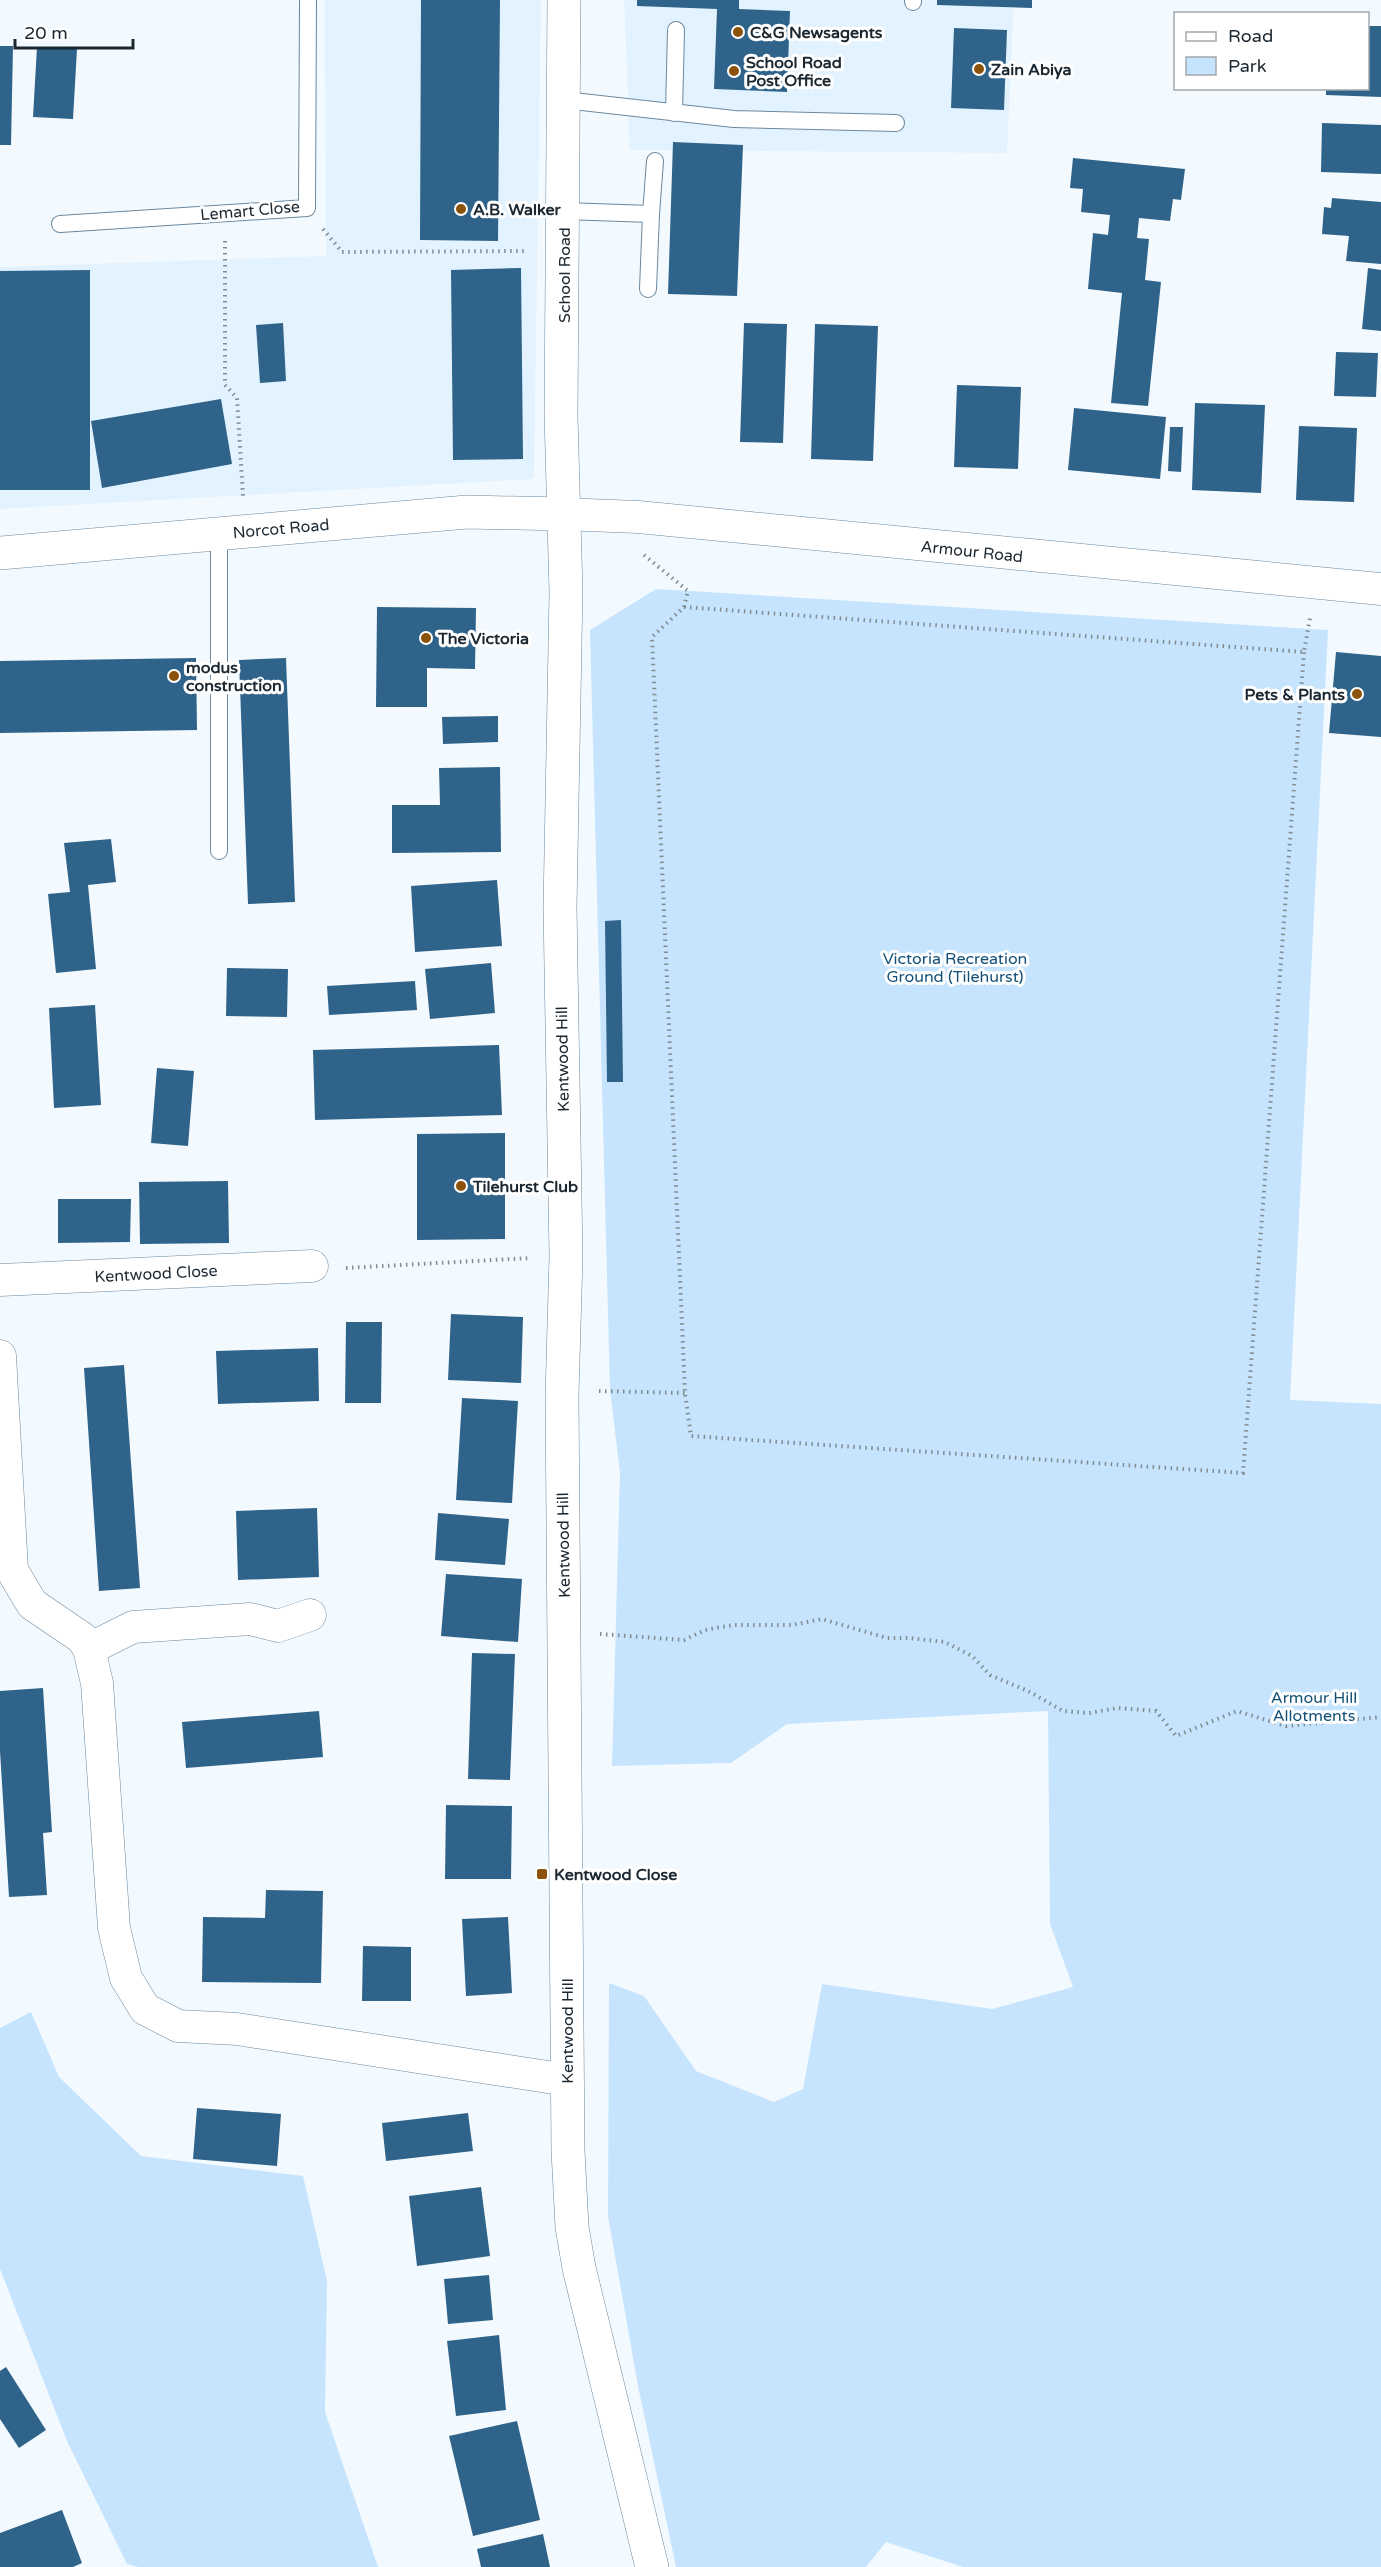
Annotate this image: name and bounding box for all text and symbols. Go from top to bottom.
scale bar [15,12,134,50]
legend [1174,12,1369,90]
text: 20 m [24,22,68,44]
place label: C&G Newsagents [750,23,883,43]
marker: C&G Newsagents [731,25,745,39]
text: Road [1228,25,1273,47]
place label: School Road Post Office [746,53,842,91]
text: Park [1228,55,1267,77]
place label: Zain Abiya [991,60,1072,80]
marker: Zain Abiya [972,62,986,76]
marker: School Road Post Office [727,64,741,78]
street label: Lemart Close [199,197,301,225]
place label: A.B. Walker [473,200,562,220]
marker: A.B. Walker [454,202,468,216]
street label: School Road [555,227,575,323]
street label: Norcot Road [232,515,330,543]
street label: Armour Road [920,537,1024,567]
place label: The Victoria [437,629,529,649]
marker: The Victoria [419,631,433,645]
place label: modus construction [186,658,282,696]
marker: modus construction [167,669,181,683]
place label: Pets & Plants [1245,685,1345,705]
marker: Pets & Plants [1350,687,1364,701]
park label: Victoria Recreation Ground (Tilehurst) [883,949,1027,987]
street label: Kentwood Hill [552,1006,574,1112]
place label: Tilehurst Club [472,1177,578,1197]
marker: Tilehurst Club [454,1179,468,1193]
street label: Kentwood Close [94,1261,218,1287]
street label: Kentwood Hill [553,1492,575,1598]
park label: Armour Hill Allotments [1271,1688,1357,1726]
place label: Kentwood Close [554,1865,677,1885]
marker: Kentwood Close [535,1867,549,1881]
street label: Kentwood Hill [558,1978,578,2084]

